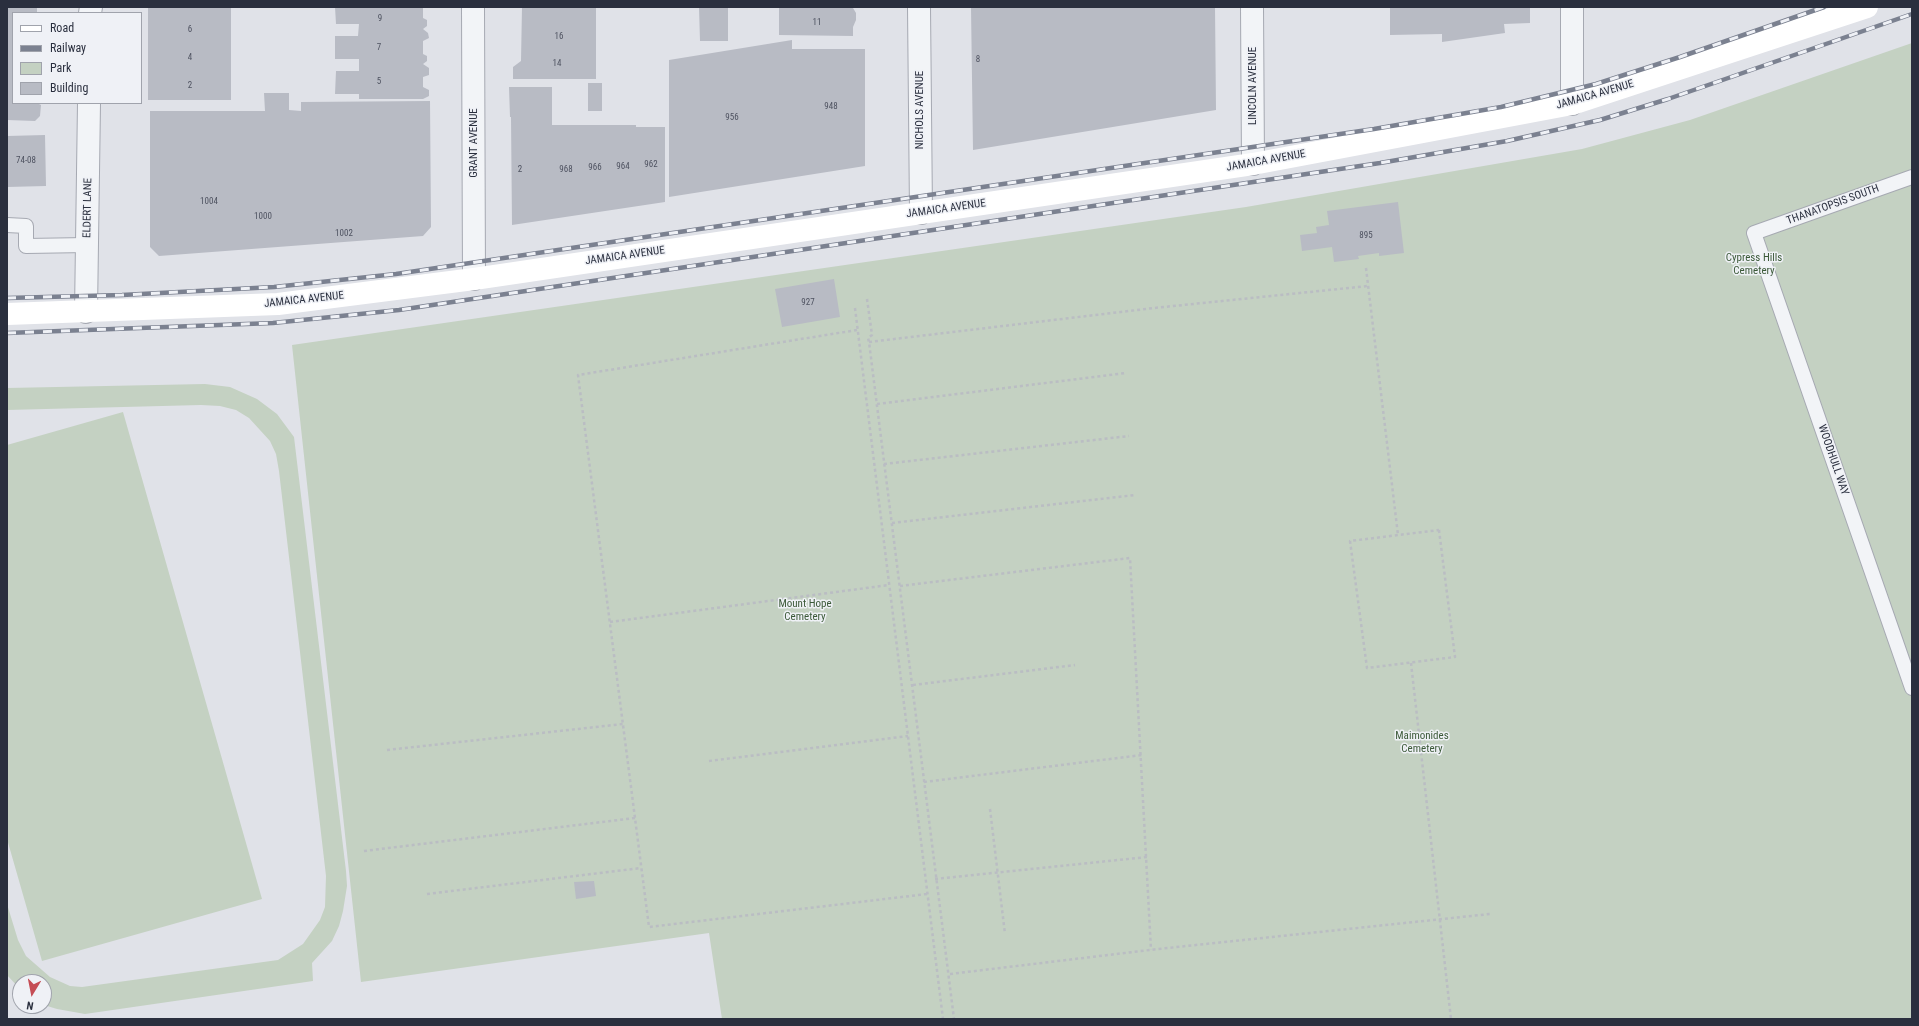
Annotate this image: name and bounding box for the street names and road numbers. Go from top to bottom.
street label: LINCOLN AVENUE [1246,47,1260,125]
street label: NICHOLS AVENUE [913,71,927,149]
street label: JAMAICA AVENUE [1555,78,1635,112]
street label: GRANT AVENUE [467,108,481,178]
street label: JAMAICA AVENUE [1225,148,1307,174]
street label: ELDERT LANE [81,178,95,238]
street label: THANATOPSIS SOUTH [1785,182,1881,228]
street label: JAMAICA AVENUE [905,197,987,221]
street label: JAMAICA AVENUE [584,244,666,268]
street label: JAMAICA AVENUE [263,289,345,311]
street label: WOODHULL WAY [1815,423,1851,497]

